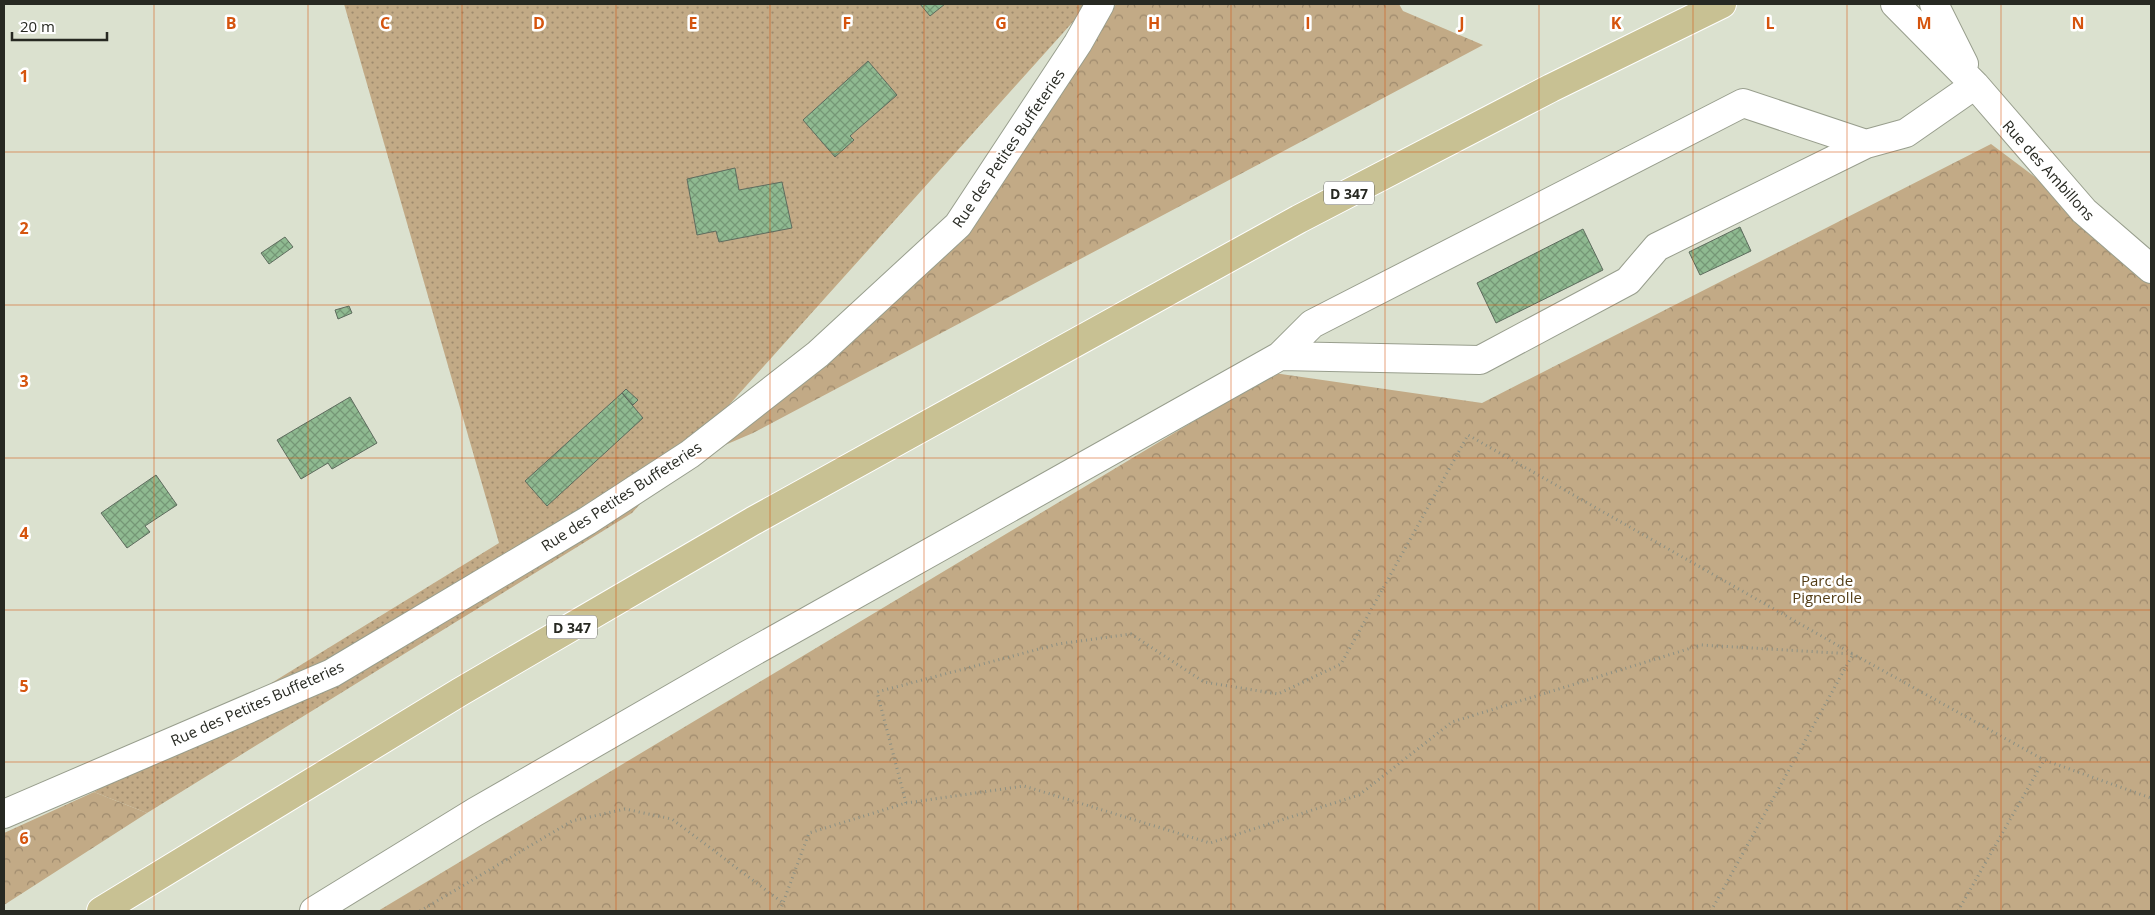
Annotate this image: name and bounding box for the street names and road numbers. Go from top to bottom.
street label: Rue des Petites Buffeteries [947,65,1069,231]
street label: Rue des Ambillons [1999,115,2099,225]
road number: D 347 [1324,182,1374,204]
street label: Rue des Petites Buffeteries [537,437,705,555]
road number: D 347 [547,616,597,638]
street label: Rue des Petites Buffeteries [167,656,347,750]

